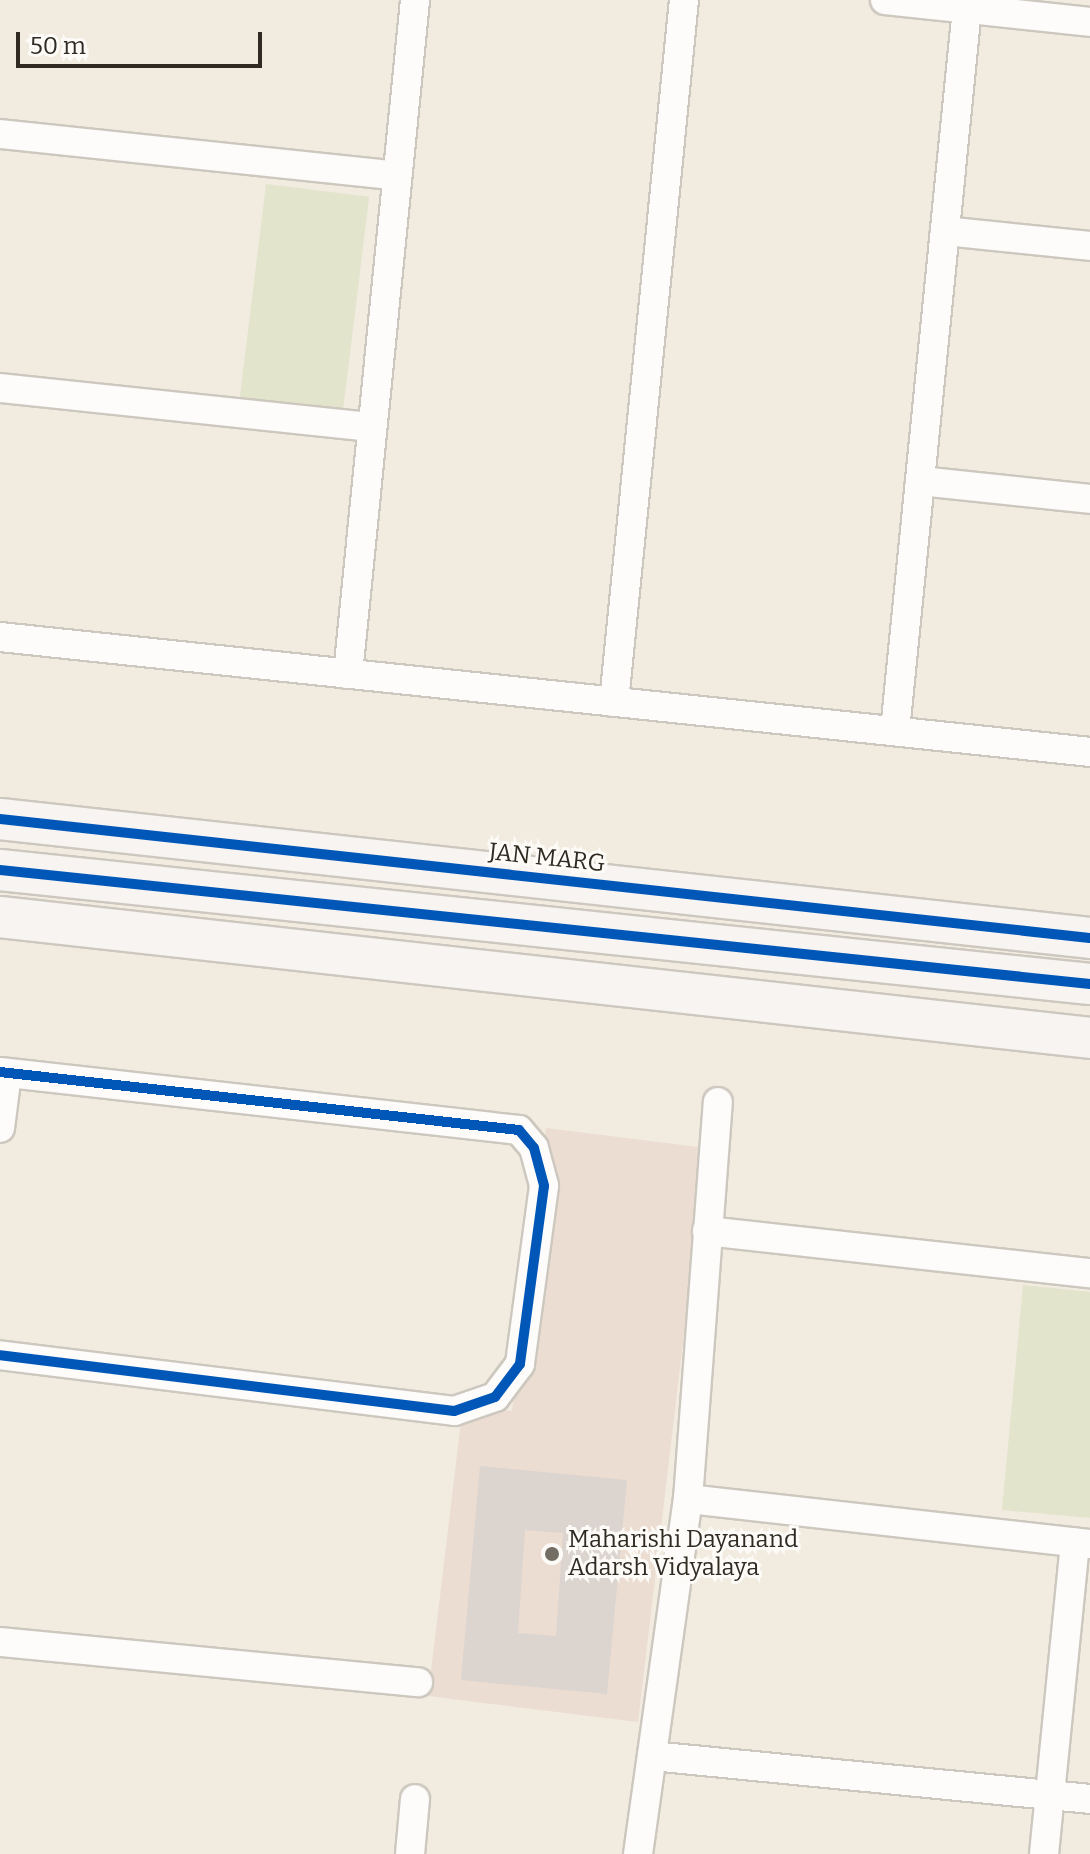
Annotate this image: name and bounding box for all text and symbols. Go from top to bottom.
scale bar [20,16,266,66]
text: 50 m [30,32,86,60]
street label: JAN MARG [487,838,607,878]
place label: Maharishi Dayanand Adarsh Vidyalaya [568,1526,798,1582]
marker: Maharishi Dayanand Adarsh Vidyalaya [543,1545,561,1563]

